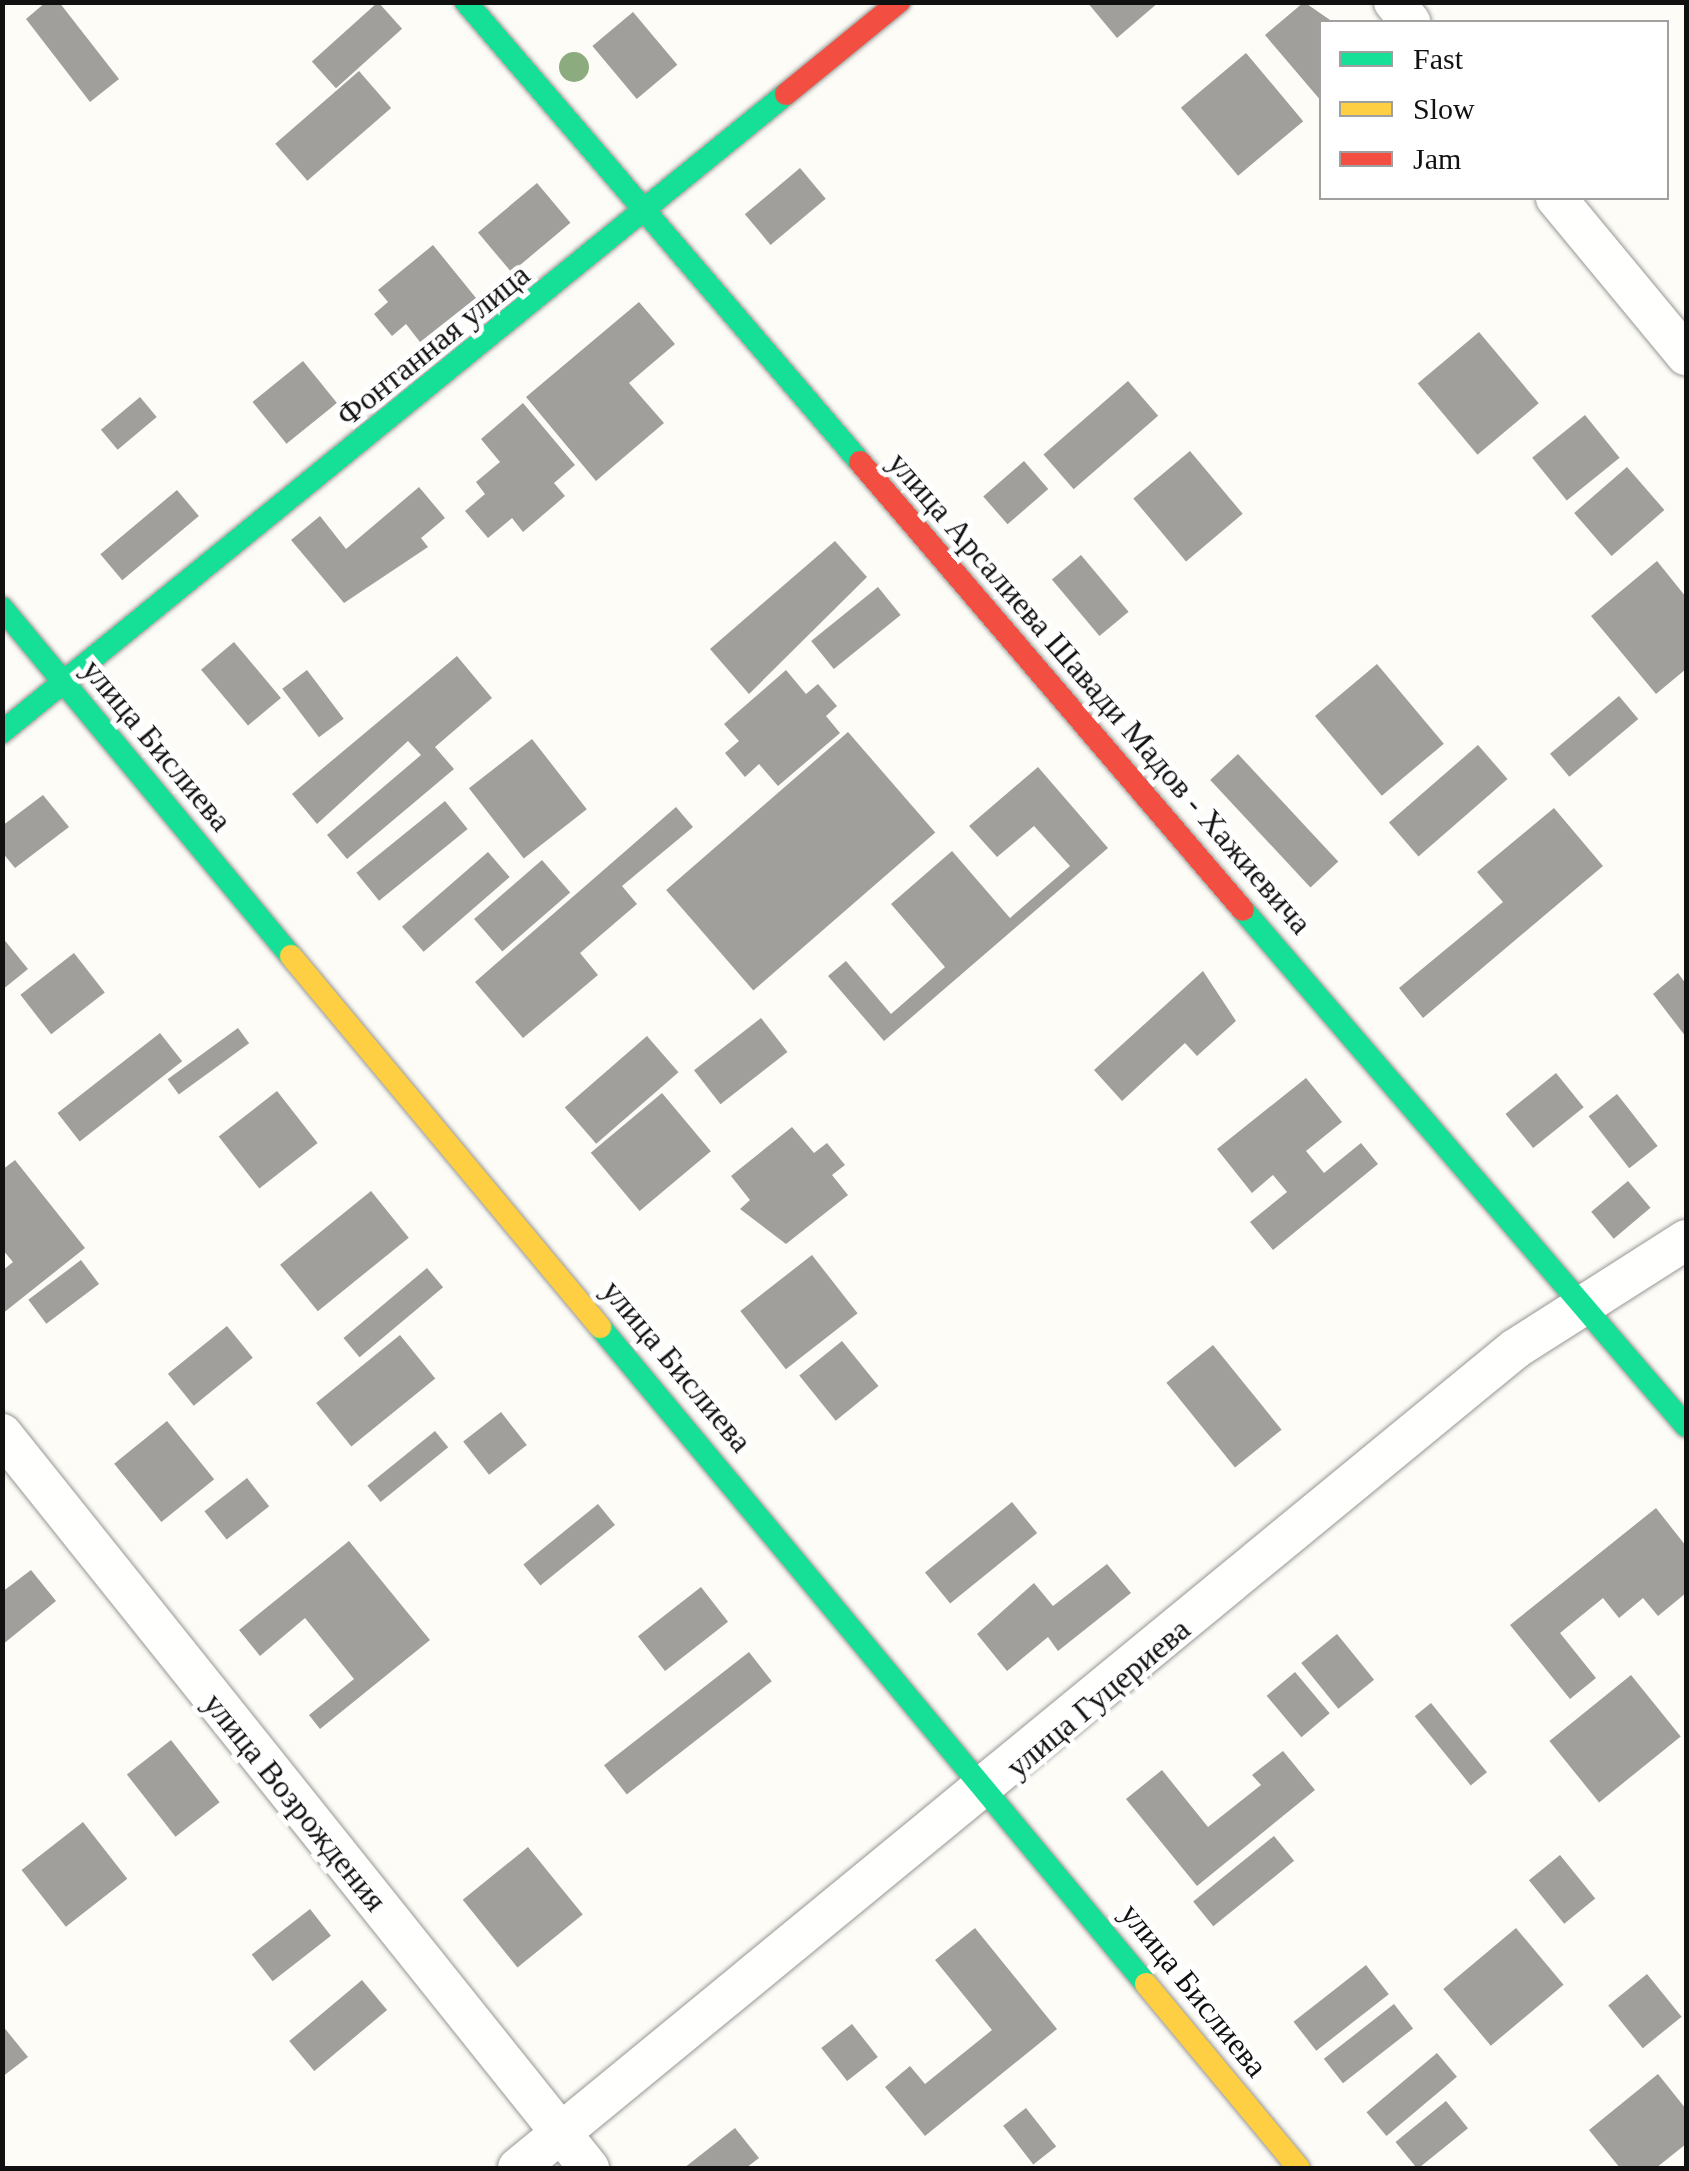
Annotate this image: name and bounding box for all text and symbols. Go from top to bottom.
legend [1319,20,1669,200]
text: Fast [1413,42,1463,75]
text: Slow [1413,92,1475,125]
text: Jam [1413,142,1461,175]
street label: Фонтанная улица [329,255,537,435]
street label: улица Арсалиева Шавади Мадов - Хажиевича [880,444,1320,942]
street label: улица Бислиева [74,651,240,839]
street label: улица Бислиева [594,1272,760,1460]
street label: улица Гуцериева [998,1610,1198,1786]
street label: улица Возрождения [195,1685,395,1919]
street label: улица Бислиева [1112,1895,1276,2085]

